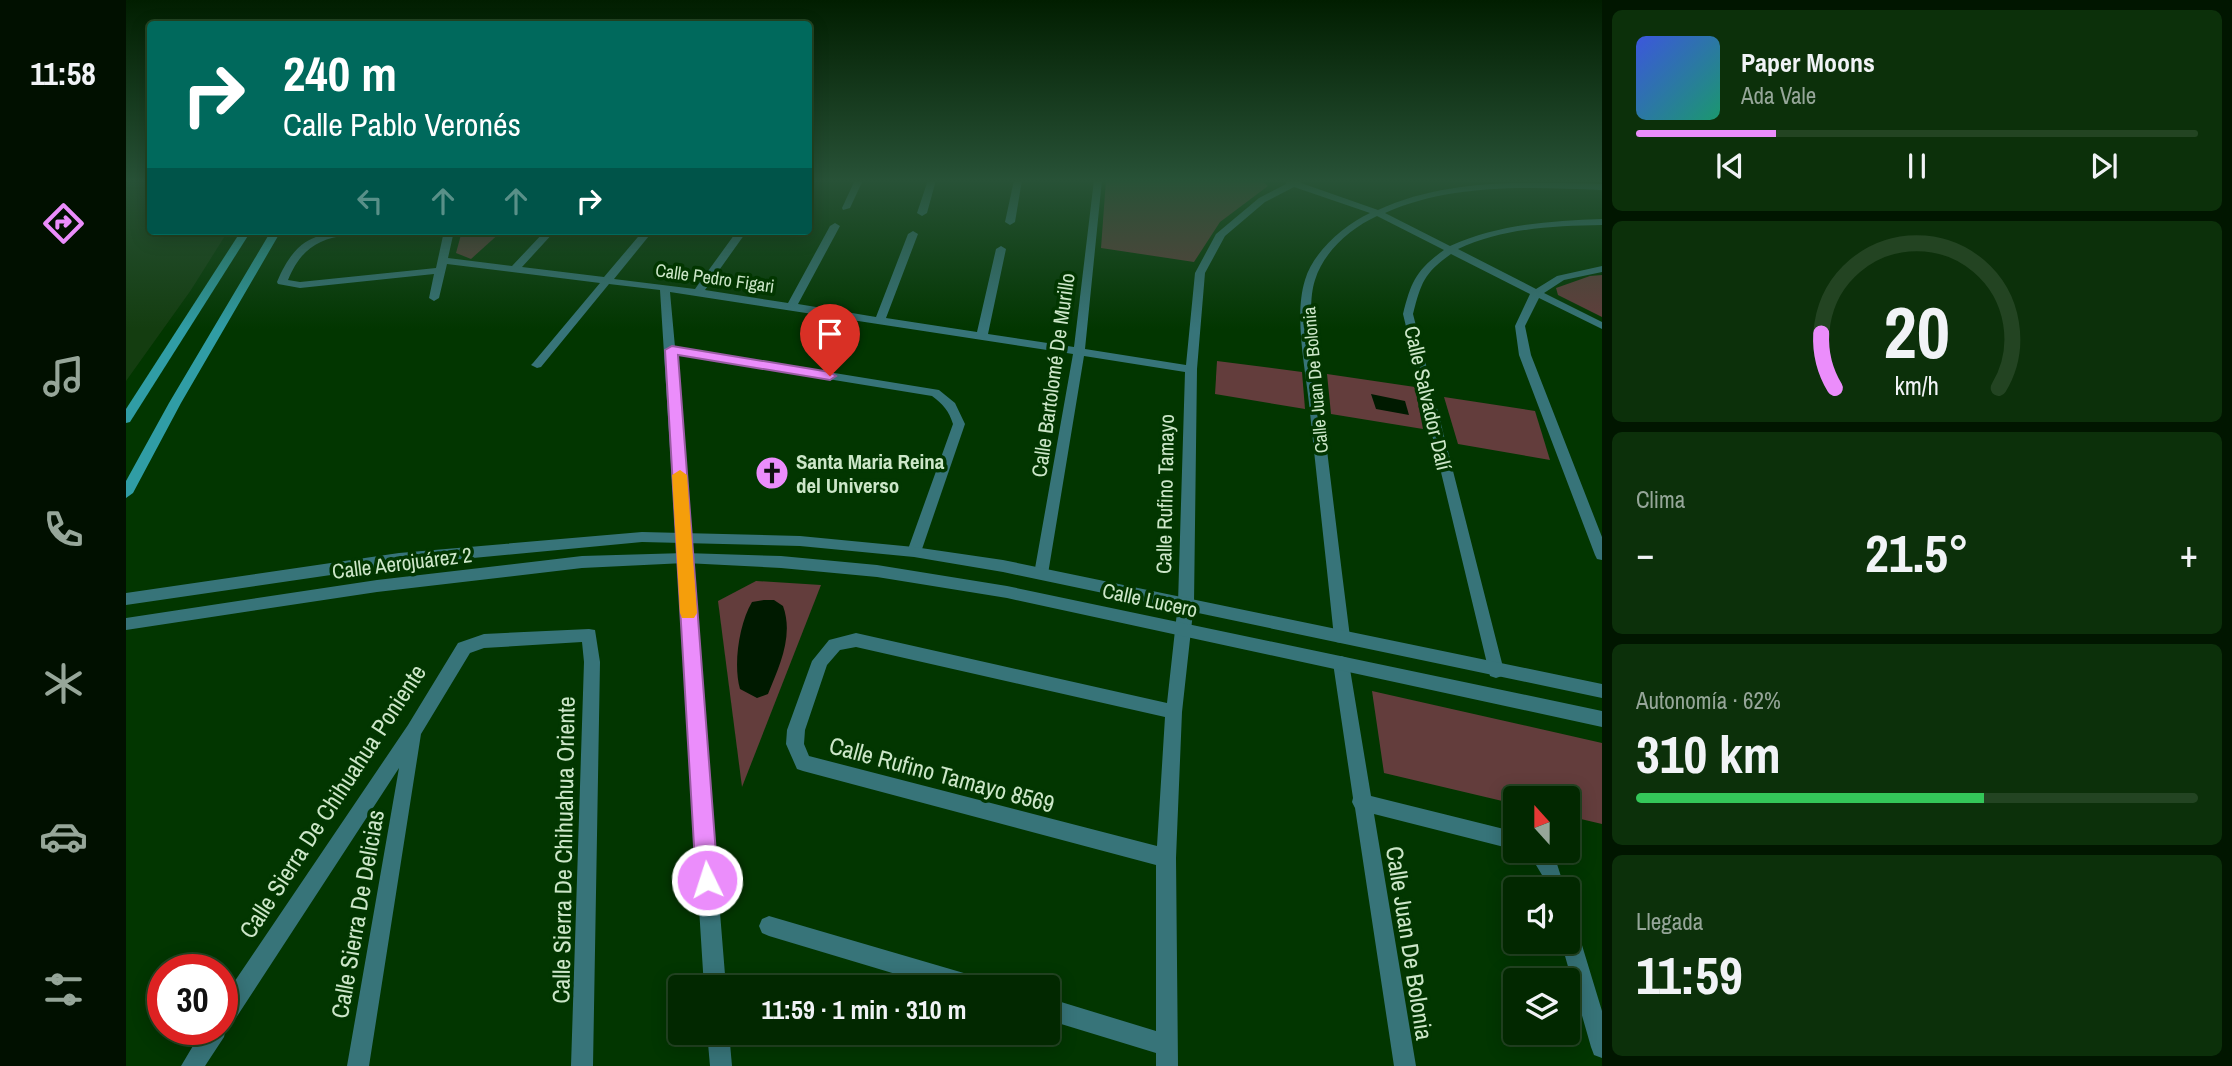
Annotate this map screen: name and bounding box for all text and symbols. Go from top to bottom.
text: 240 m [283,40,397,106]
text: Paper Moons [1741,45,1875,80]
icon: right [168,49,259,140]
text: 11:58 [30,52,96,95]
text: Ada Vale [1741,80,1816,111]
text: Calle Pablo Veronés [283,103,521,146]
icon: previous [1711,147,1749,185]
icon: pause [1898,147,1936,185]
icon: next [2085,147,2123,185]
icon: left [351,182,389,220]
icon: ahead [424,182,462,220]
icon: ahead [497,182,535,220]
icon: right [570,182,608,220]
icon: directions [39,199,88,248]
street label: Calle Pedro Figari [654,257,776,299]
street label: Calle Bartolomé De Murillo [1024,271,1082,479]
text: 20 [1884,283,1950,381]
pin [800,304,860,376]
street label: Calle Juan De Bolonia [1296,306,1334,454]
icon: arrive [811,315,849,353]
street label: Calle Salvador Dalí [1397,323,1459,473]
icon: music [39,352,88,401]
text: km/h [1895,369,1939,403]
street label: Calle Rufino Tamayo [1149,414,1181,574]
place label: Santa Maria Reina del Universo [796,447,945,500]
church icon: Santa Maria Reina del Universo [753,454,791,492]
text: Clima [1636,484,1685,515]
icon: phone [39,505,88,554]
text: 21.5° [1865,518,1969,588]
text: − [1636,528,1654,579]
text: + [2180,528,2198,579]
street label: Calle Aerojuárez 2 [330,540,474,586]
street label: Calle Lucero [1100,576,1200,624]
street label: Calle Sierra De Chihuahua Poniente [231,658,433,944]
icon: climate [39,659,88,708]
text: Autonomía · 62% [1636,685,1781,716]
street label: Calle Sierra De Chihuahua Oriente [544,696,582,1004]
text: 310 km [1636,719,1781,789]
street label: Calle Rufino Tamayo 8569 [826,729,1058,819]
north arrow [1503,786,1580,863]
map controls [1503,786,1580,1045]
street label: Calle Sierra De Delicias [323,807,391,1021]
icon: car [39,812,88,861]
position arrow [670,843,744,917]
street label: Calle Juan De Bolonia [1379,844,1441,1042]
button: sound [1503,877,1580,954]
text: Llegada [1636,906,1703,937]
text: 11:59 [1636,940,1743,1010]
speed limit sign: 30 [147,954,238,1045]
icon: filters [39,965,88,1014]
button: layers [1503,968,1580,1045]
text: 11:59 · 1 min · 310 m [761,992,967,1027]

